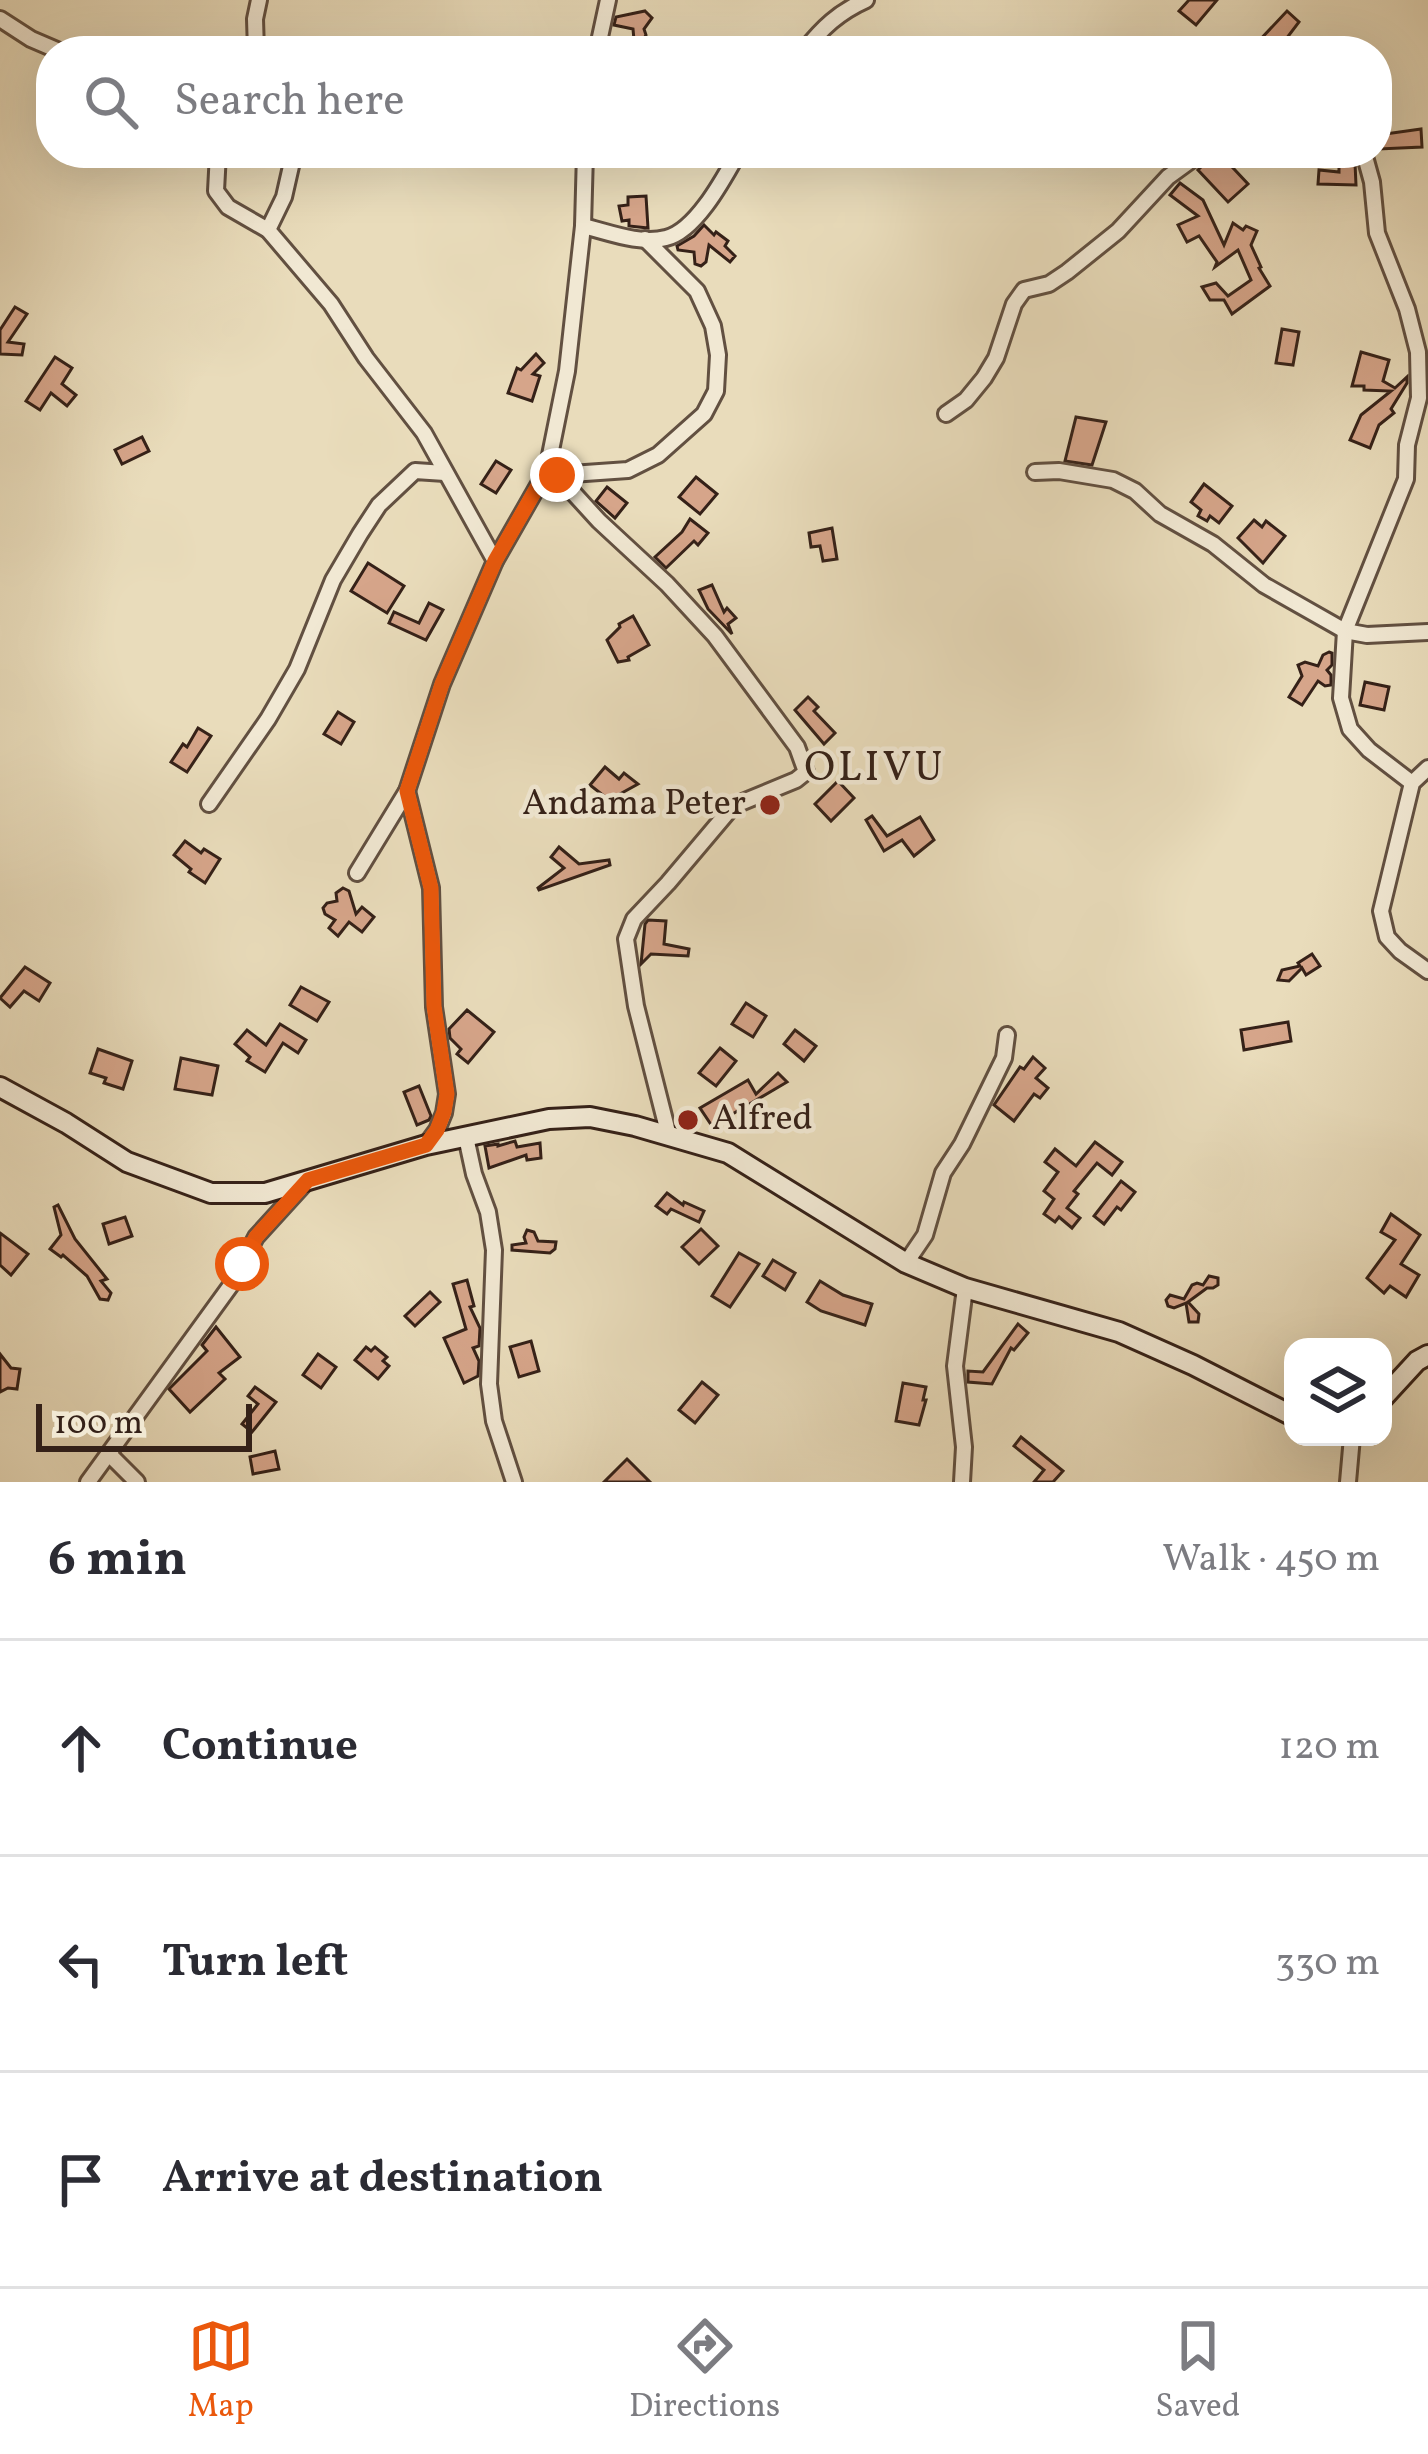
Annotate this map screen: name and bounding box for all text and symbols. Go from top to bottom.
search box [36,36,1392,168]
icon: search [78,69,144,135]
text: Search here [174,71,405,134]
route end [530,448,584,502]
district label: OLIVU [804,740,946,799]
place label: Andama Peter [522,780,746,830]
marker: Andama Peter [757,792,783,818]
place label: Alfred [712,1095,813,1145]
marker: Alfred [675,1107,701,1133]
route start [215,1237,269,1291]
map controls [1284,1338,1392,1446]
button: layers [1284,1338,1392,1446]
scale bar [36,1398,252,1451]
text: 100 m [54,1402,143,1448]
text: 6 min [48,1525,187,1596]
text: Walk · 450 m [1162,1533,1380,1587]
icon: ahead [48,1715,114,1781]
text: Continue [162,1716,358,1779]
text: 120 m [1279,1721,1380,1775]
icon: left [48,1931,114,1997]
text: Turn left [162,1932,348,1995]
text: 330 m [1275,1937,1380,1991]
icon: arrive [48,2147,114,2213]
text: Arrive at destination [162,2148,603,2211]
tab: Map [188,2313,254,2431]
tab: Directions [629,2313,780,2431]
tab: Saved [1155,2313,1240,2431]

